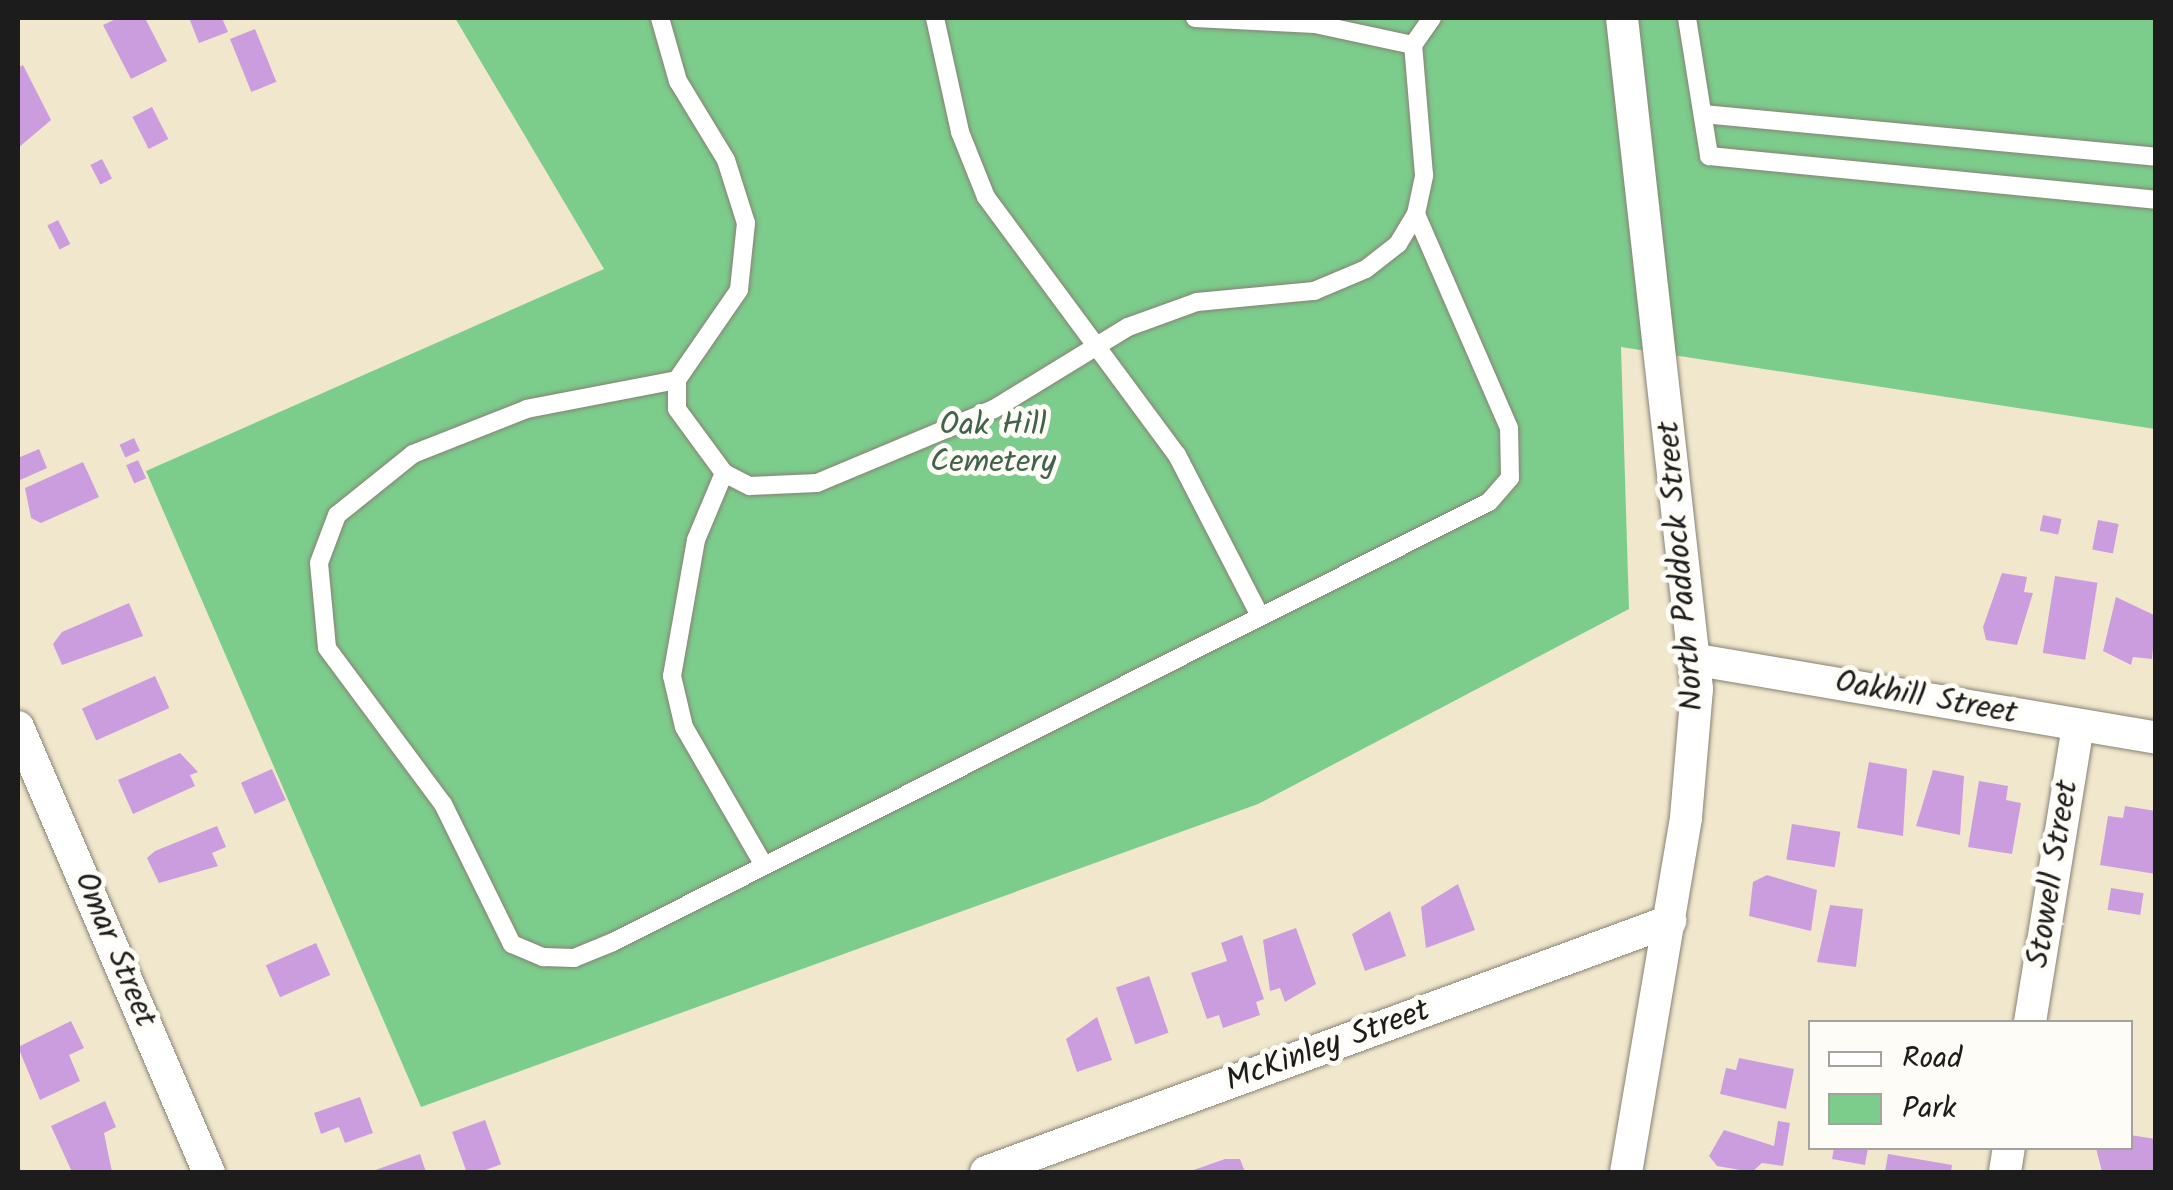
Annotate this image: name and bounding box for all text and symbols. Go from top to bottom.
park label: Oak Hill Cemetery [930,408,1056,483]
street label: North Paddock Street [1650,419,1714,713]
street label: Oakhill Street [1832,664,2020,734]
street label: Stowell Street [2020,777,2088,971]
street label: Omar Street [64,867,164,1033]
street label: McKinley Street [1221,992,1435,1102]
legend [1808,1020,2133,1150]
text: Road [1902,1035,1962,1083]
text: Park [1902,1085,1956,1133]

